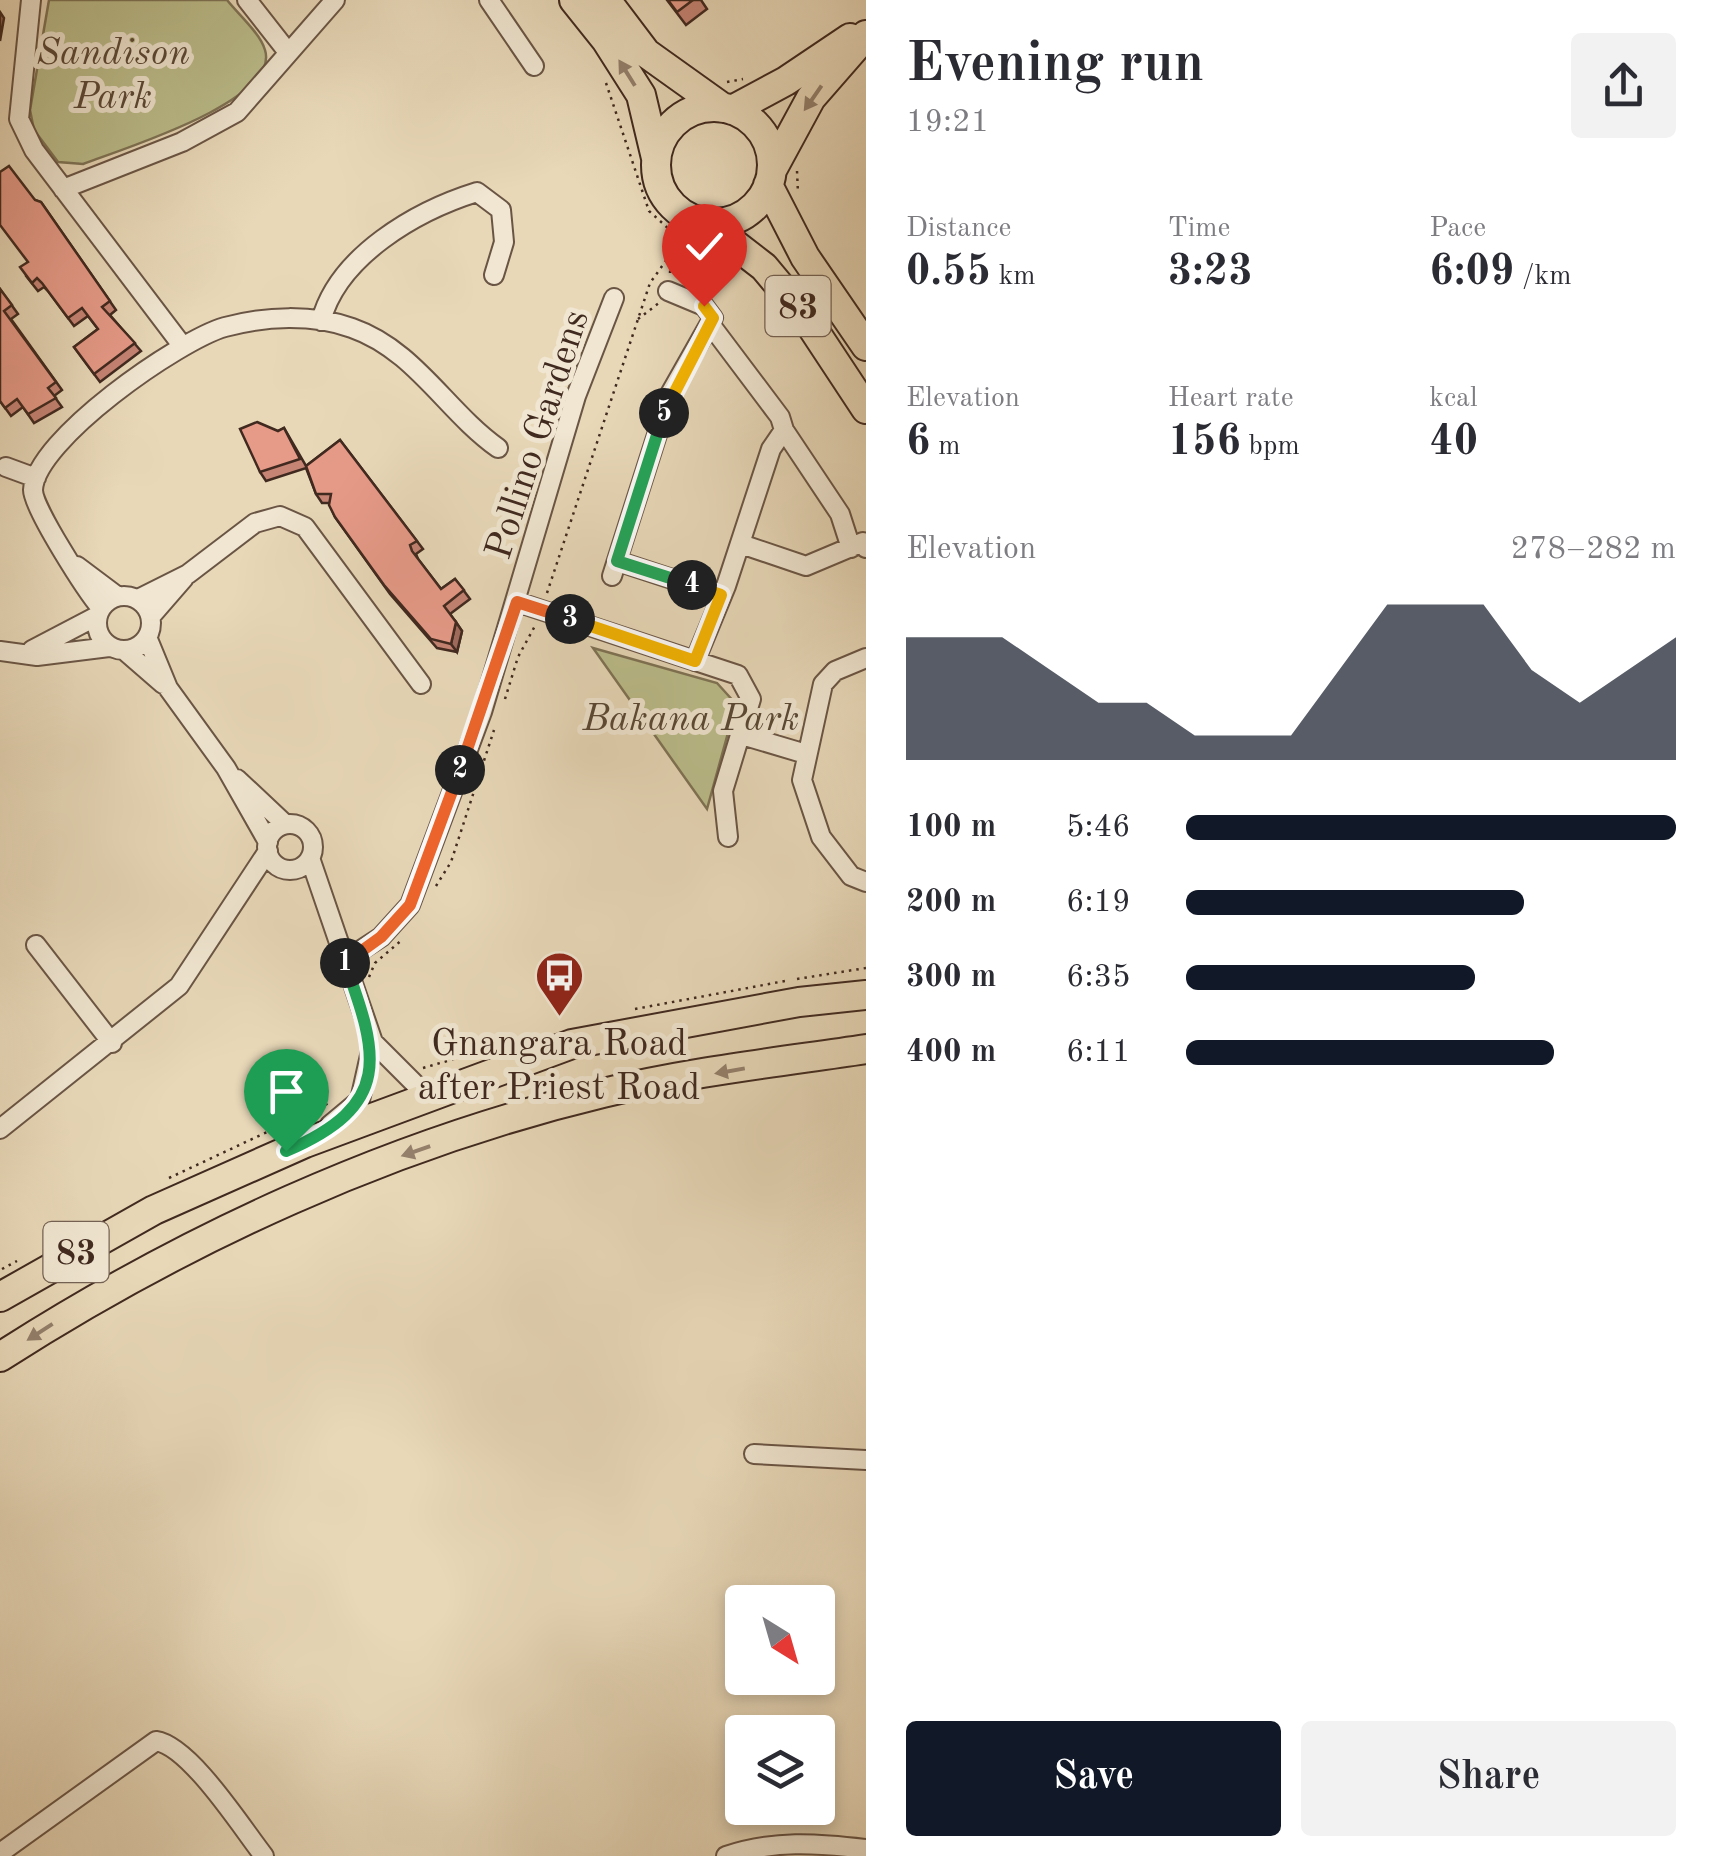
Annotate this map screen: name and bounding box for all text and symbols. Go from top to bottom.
button: share [1571,33,1676,138]
park label: Sandison Park [36,35,190,117]
text: Evening run [906,38,1204,93]
one-way arrow [619,59,636,87]
one-way arrow [804,85,823,111]
text: 19:21 [906,107,989,139]
pin [662,204,747,307]
text: Distance [906,215,1011,243]
text: Time [1168,215,1230,243]
text: Pace [1429,215,1486,243]
icon: check [677,219,732,274]
text: 0.55 [906,252,991,294]
text: 3:23 [1168,252,1253,294]
text: 6:09 [1429,252,1514,294]
text: km [991,263,1035,291]
text: /km [1514,263,1571,291]
road number: 83 [766,276,830,336]
street label: Pollino Gardens [481,306,597,564]
text: Elevation [906,385,1020,413]
text: Heart rate [1168,385,1294,413]
text: kcal [1429,385,1478,413]
pin: 5 [639,388,689,438]
text: 5 [656,399,672,427]
text: 6 [906,422,930,464]
text: 156 [1168,422,1241,464]
text: 40 [1429,422,1478,464]
text: m [930,433,960,461]
text: bpm [1241,433,1300,461]
text: Elevation [906,534,1036,566]
text: 278–282 m [1510,534,1676,566]
pin: 4 [667,560,717,610]
text: 4 [684,571,700,599]
pin: 3 [545,594,595,644]
text: 3 [562,605,578,633]
park label: Bakana Park [582,701,799,739]
pin: 2 [435,745,485,795]
text: 2 [452,756,468,784]
text: 100 m [906,812,996,844]
text: 5:46 [1066,812,1131,844]
text: 200 m [906,887,996,919]
text: 6:19 [1066,887,1131,919]
pin: 1 [320,938,370,988]
text: 1 [337,949,353,977]
bus stop icon: Gnangara Road after Priest Road [533,950,585,1018]
text: 300 m [906,962,996,994]
text: 6:35 [1066,962,1131,994]
place label: Gnangara Road after Priest Road [418,1026,700,1108]
text: 400 m [906,1037,996,1069]
text: 6:11 [1066,1037,1131,1069]
pin [244,1049,329,1152]
icon: arrive [259,1064,314,1119]
one-way arrow [714,1064,745,1079]
one-way arrow [400,1144,430,1159]
road number: 83 [44,1222,108,1282]
one-way arrow [27,1322,54,1340]
north arrow [725,1585,835,1695]
map controls [725,1585,835,1825]
button: layers [725,1715,835,1825]
button: Save [906,1721,1281,1836]
button: Share [1301,1721,1676,1836]

